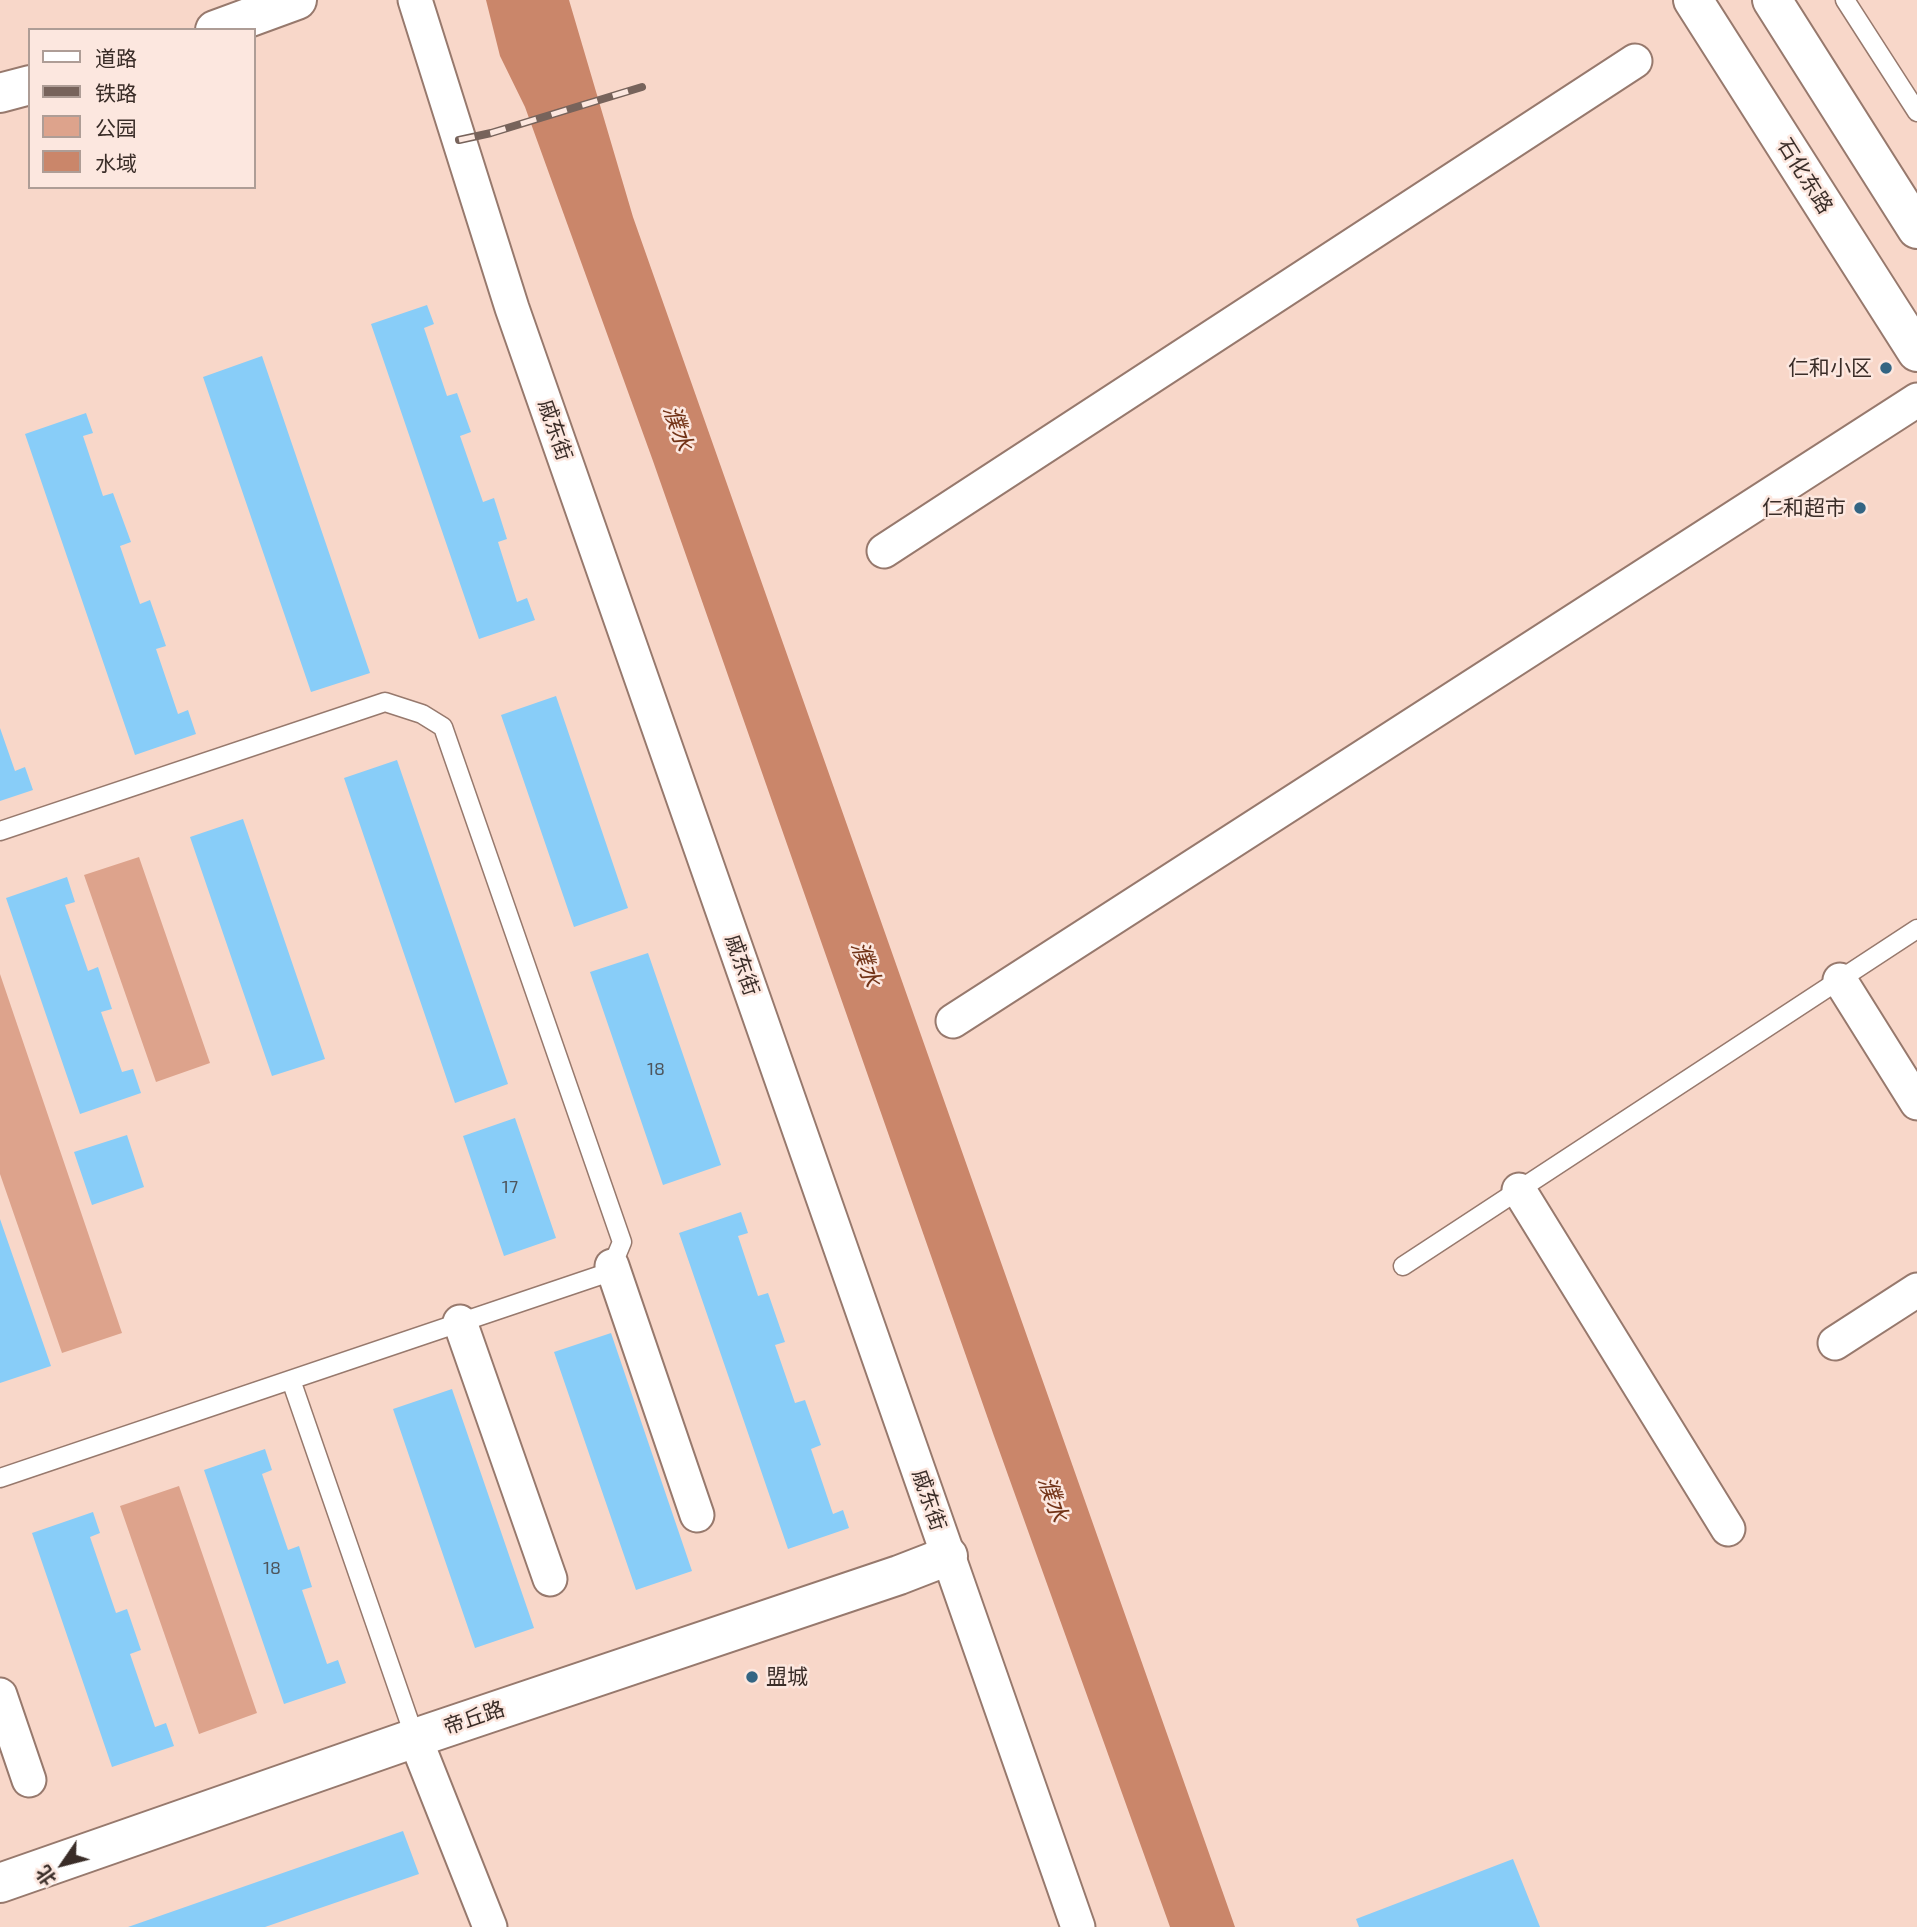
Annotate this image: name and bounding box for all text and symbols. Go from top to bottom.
legend [28,28,256,189]
text: 道路 [95,45,137,70]
text: 铁路 [95,80,137,105]
text: 公园 [95,115,137,140]
street label: 石化东路 [1772,134,1838,218]
text: 水域 [95,150,137,175]
place label: 仁和小区 [1788,355,1872,381]
marker: 仁和小区 [1878,360,1894,376]
street label: 戚东街 [533,396,577,464]
water label: 濮水 [657,402,699,454]
place label: 仁和超市 [1762,495,1846,521]
marker: 仁和超市 [1852,500,1868,516]
street label: 戚东街 [720,931,764,999]
water label: 濮水 [845,938,887,990]
house number: 18 [647,1058,665,1080]
house number: 17 [502,1176,518,1198]
street label: 戚东街 [907,1466,951,1534]
water label: 濮水 [1032,1473,1074,1525]
house number: 18 [263,1557,281,1579]
place label: 盟城 [766,1664,808,1690]
marker: 盟城 [744,1669,760,1685]
street label: 帝丘路 [440,1696,508,1740]
north arrow [28,1829,98,1899]
text: 北 [31,1862,60,1891]

